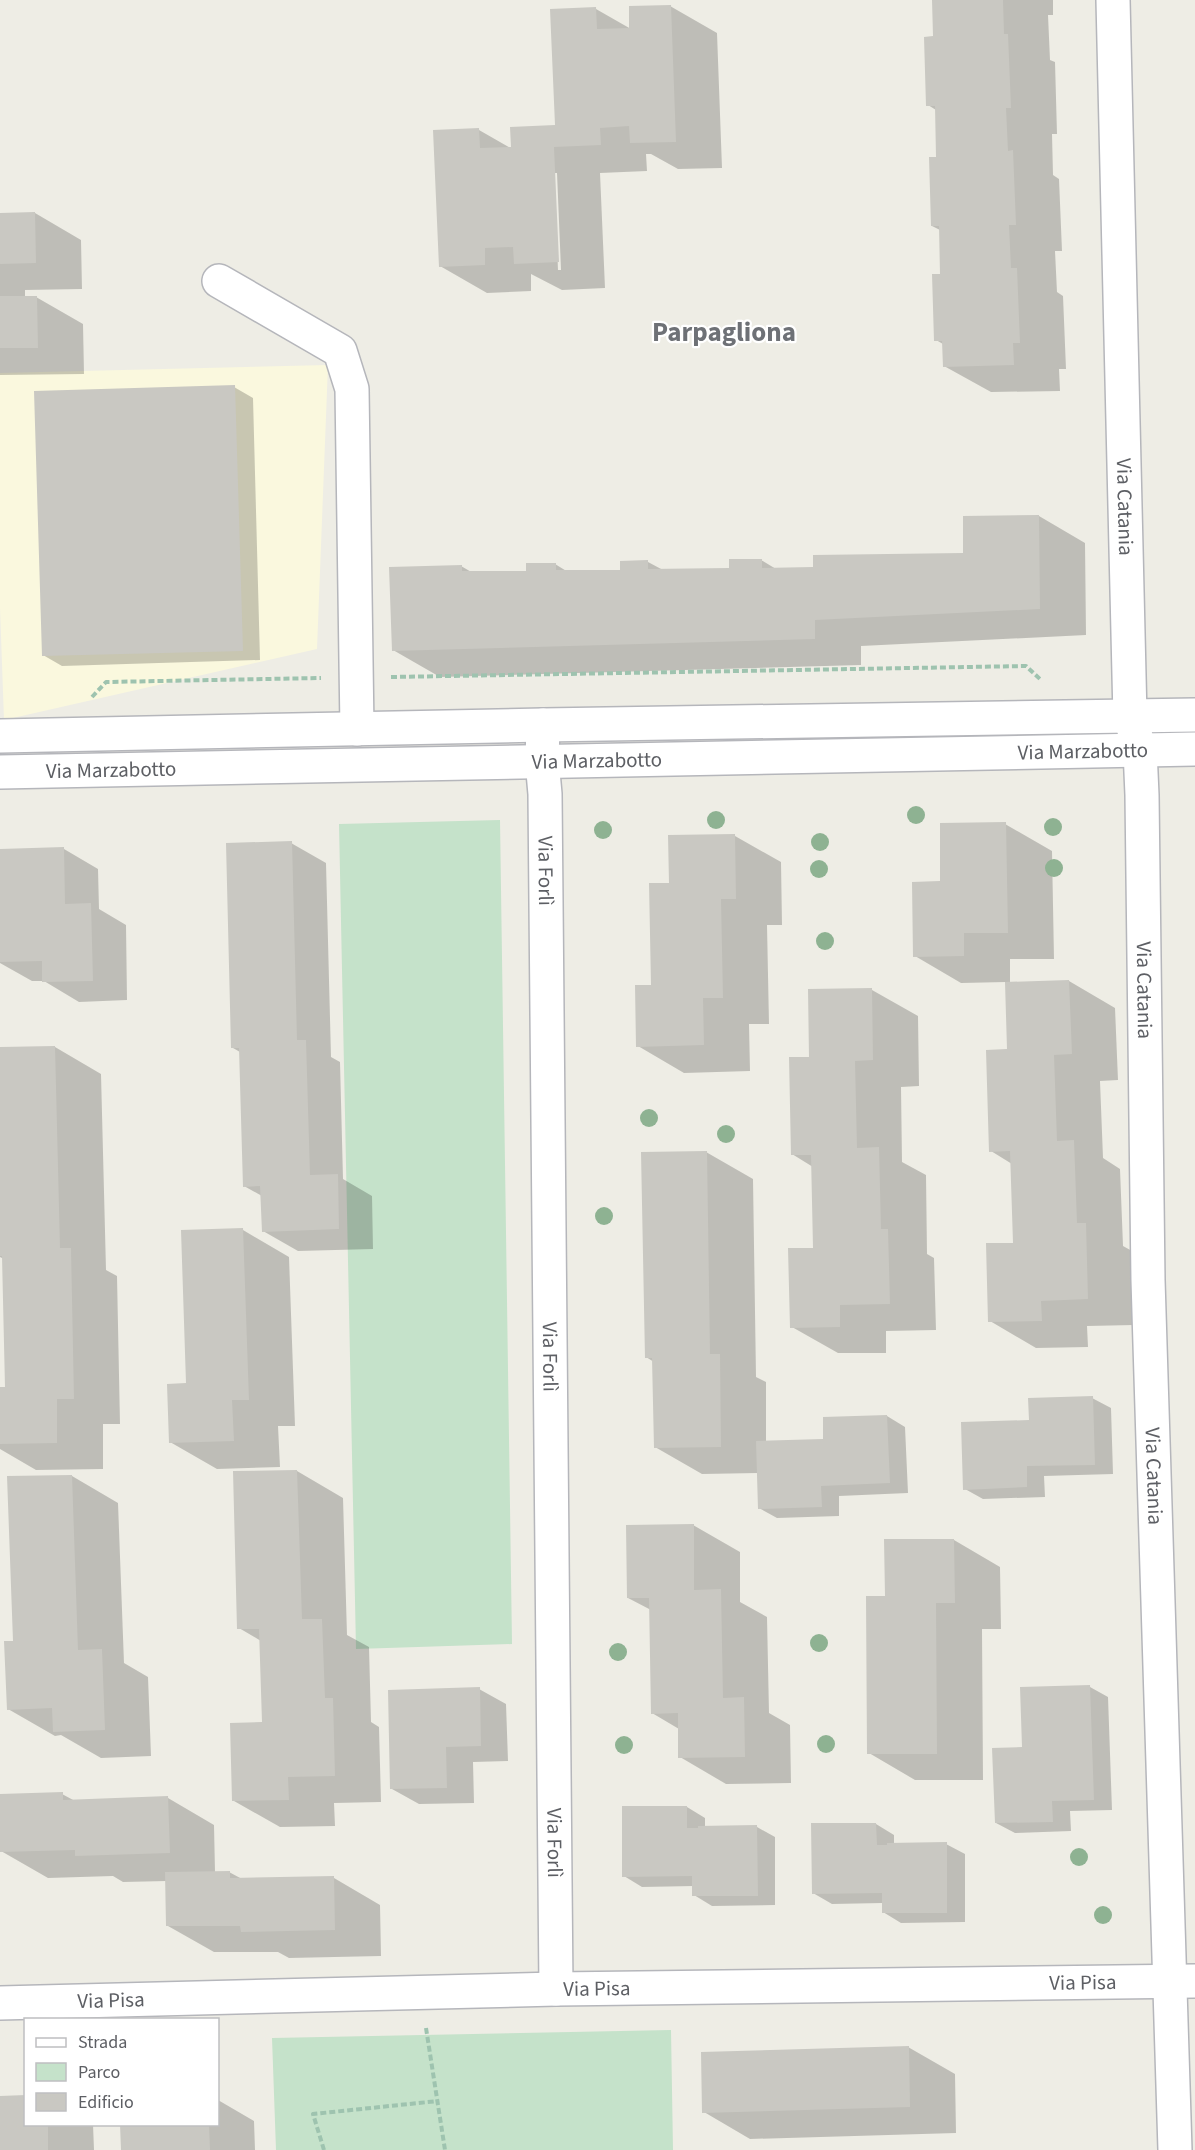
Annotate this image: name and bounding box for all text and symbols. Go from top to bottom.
district label: Parpagliona [652,313,796,352]
street label: Via Catania [1109,458,1141,556]
street label: Via Marzabotto [1017,735,1148,767]
street label: Via Marzabotto [531,744,662,777]
street label: Via Marzabotto [45,754,176,786]
street label: Via Forlì [530,836,561,906]
street label: Via Catania [1129,941,1160,1039]
street label: Via Forlì [535,1322,566,1392]
street label: Via Catania [1138,1427,1171,1525]
street label: Via Forlì [539,1808,570,1878]
street label: Via Pisa [1049,1967,1117,1998]
street label: Via Pisa [563,1973,631,2004]
street label: Via Pisa [77,1984,145,2016]
legend [24,2018,219,2126]
text: Strada [78,2030,127,2055]
text: Parco [78,2060,120,2085]
text: Edificio [78,2090,134,2115]

